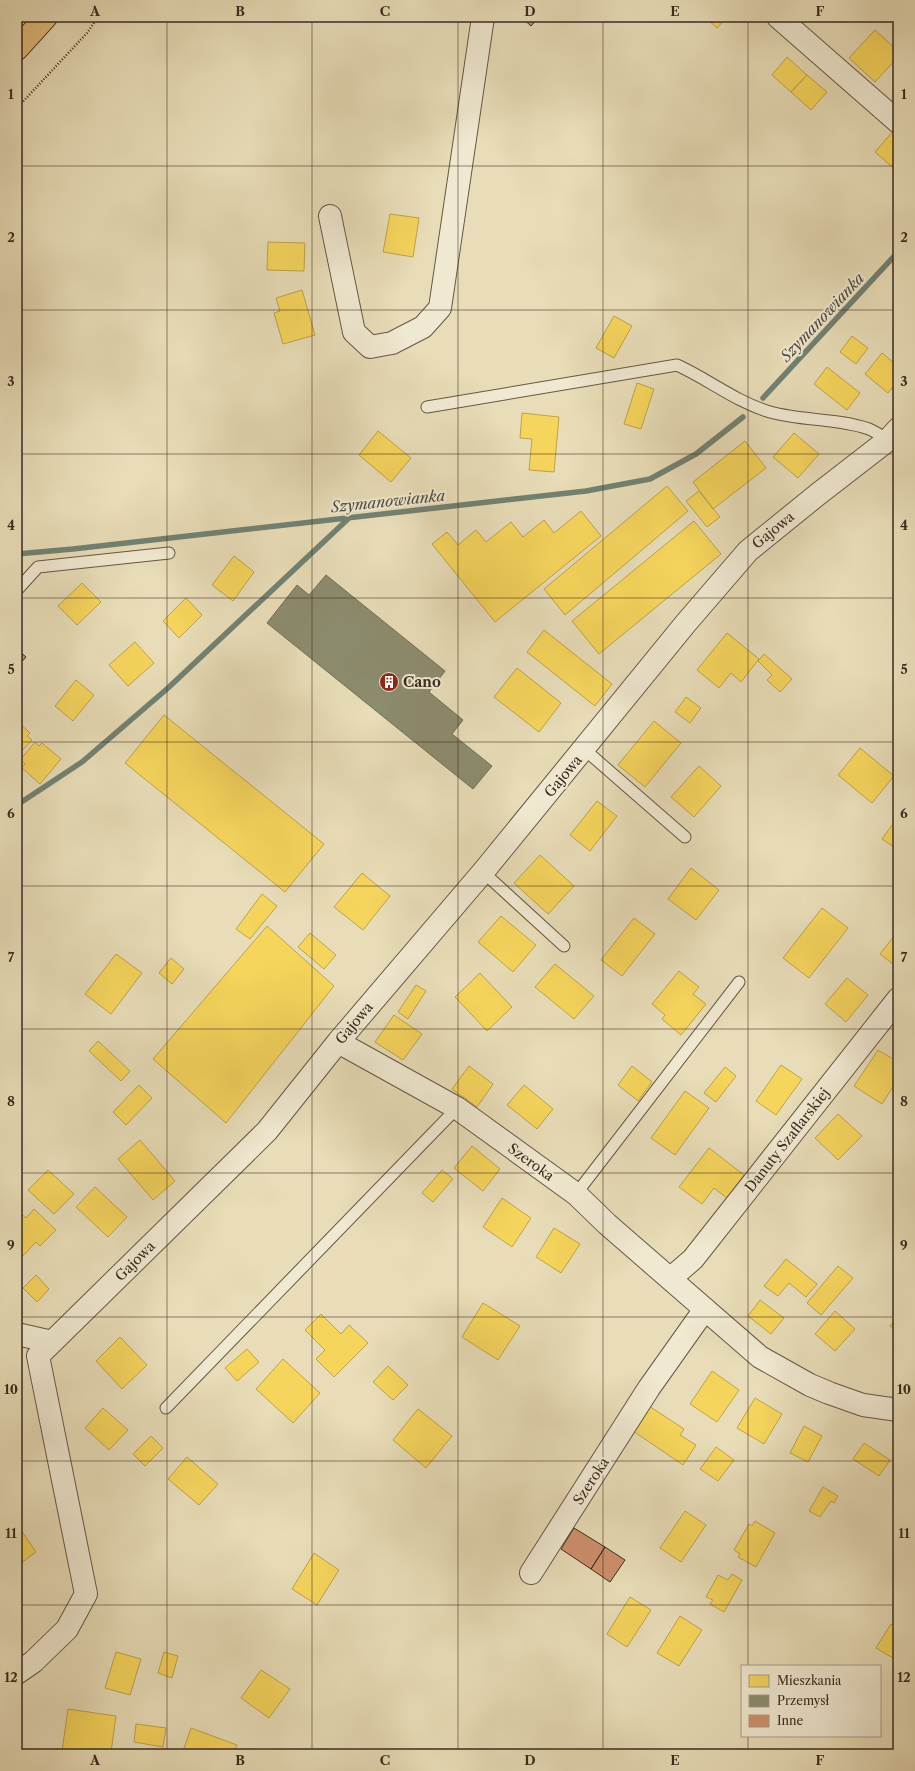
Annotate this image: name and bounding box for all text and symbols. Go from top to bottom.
text: A [89,3,101,19]
text: B [235,3,245,19]
text: C [380,3,390,19]
text: D [524,3,536,19]
text: E [670,3,680,19]
text: F [816,3,825,19]
text: 1 [8,86,14,102]
text: 1 [901,86,907,102]
text: 2 [7,229,15,245]
text: 2 [900,229,908,245]
water label: Szymanowianka [775,269,868,366]
text: 3 [7,373,15,389]
text: 3 [900,373,908,389]
water label: Szymanowianka [329,486,446,517]
street label: Gajowa [748,507,798,553]
text: 4 [7,517,15,533]
text: 4 [900,517,908,533]
text: 5 [7,661,15,677]
text: 5 [900,661,908,677]
building icon: Cano [378,671,400,693]
place label: Cano [403,673,441,691]
street label: Gajowa [540,751,586,801]
text: 6 [7,805,15,821]
text: 6 [900,805,908,821]
text: 7 [8,949,15,965]
text: 7 [901,949,908,965]
street label: Gajowa [331,998,377,1048]
street label: Danuty Szaflarskiej [741,1084,833,1196]
text: 8 [7,1093,15,1109]
text: 8 [900,1093,908,1109]
street label: Szeroka [504,1139,558,1185]
text: 9 [7,1237,15,1253]
street label: Gajowa [111,1237,159,1285]
text: 9 [900,1237,908,1253]
text: 10 [4,1381,18,1397]
text: 10 [897,1381,911,1397]
street label: Szeroka [569,1453,613,1508]
text: 11 [5,1525,17,1541]
text: 11 [898,1525,910,1541]
legend [741,1665,881,1737]
text: 12 [4,1669,18,1685]
text: 12 [897,1669,911,1685]
text: Mieszkania [777,1673,842,1688]
text: Przemysł [777,1693,829,1708]
text: Inne [777,1713,804,1728]
text: A [89,1752,101,1768]
text: B [235,1752,245,1768]
text: C [380,1752,390,1768]
text: D [524,1752,536,1768]
text: E [670,1752,680,1768]
text: F [816,1752,825,1768]

